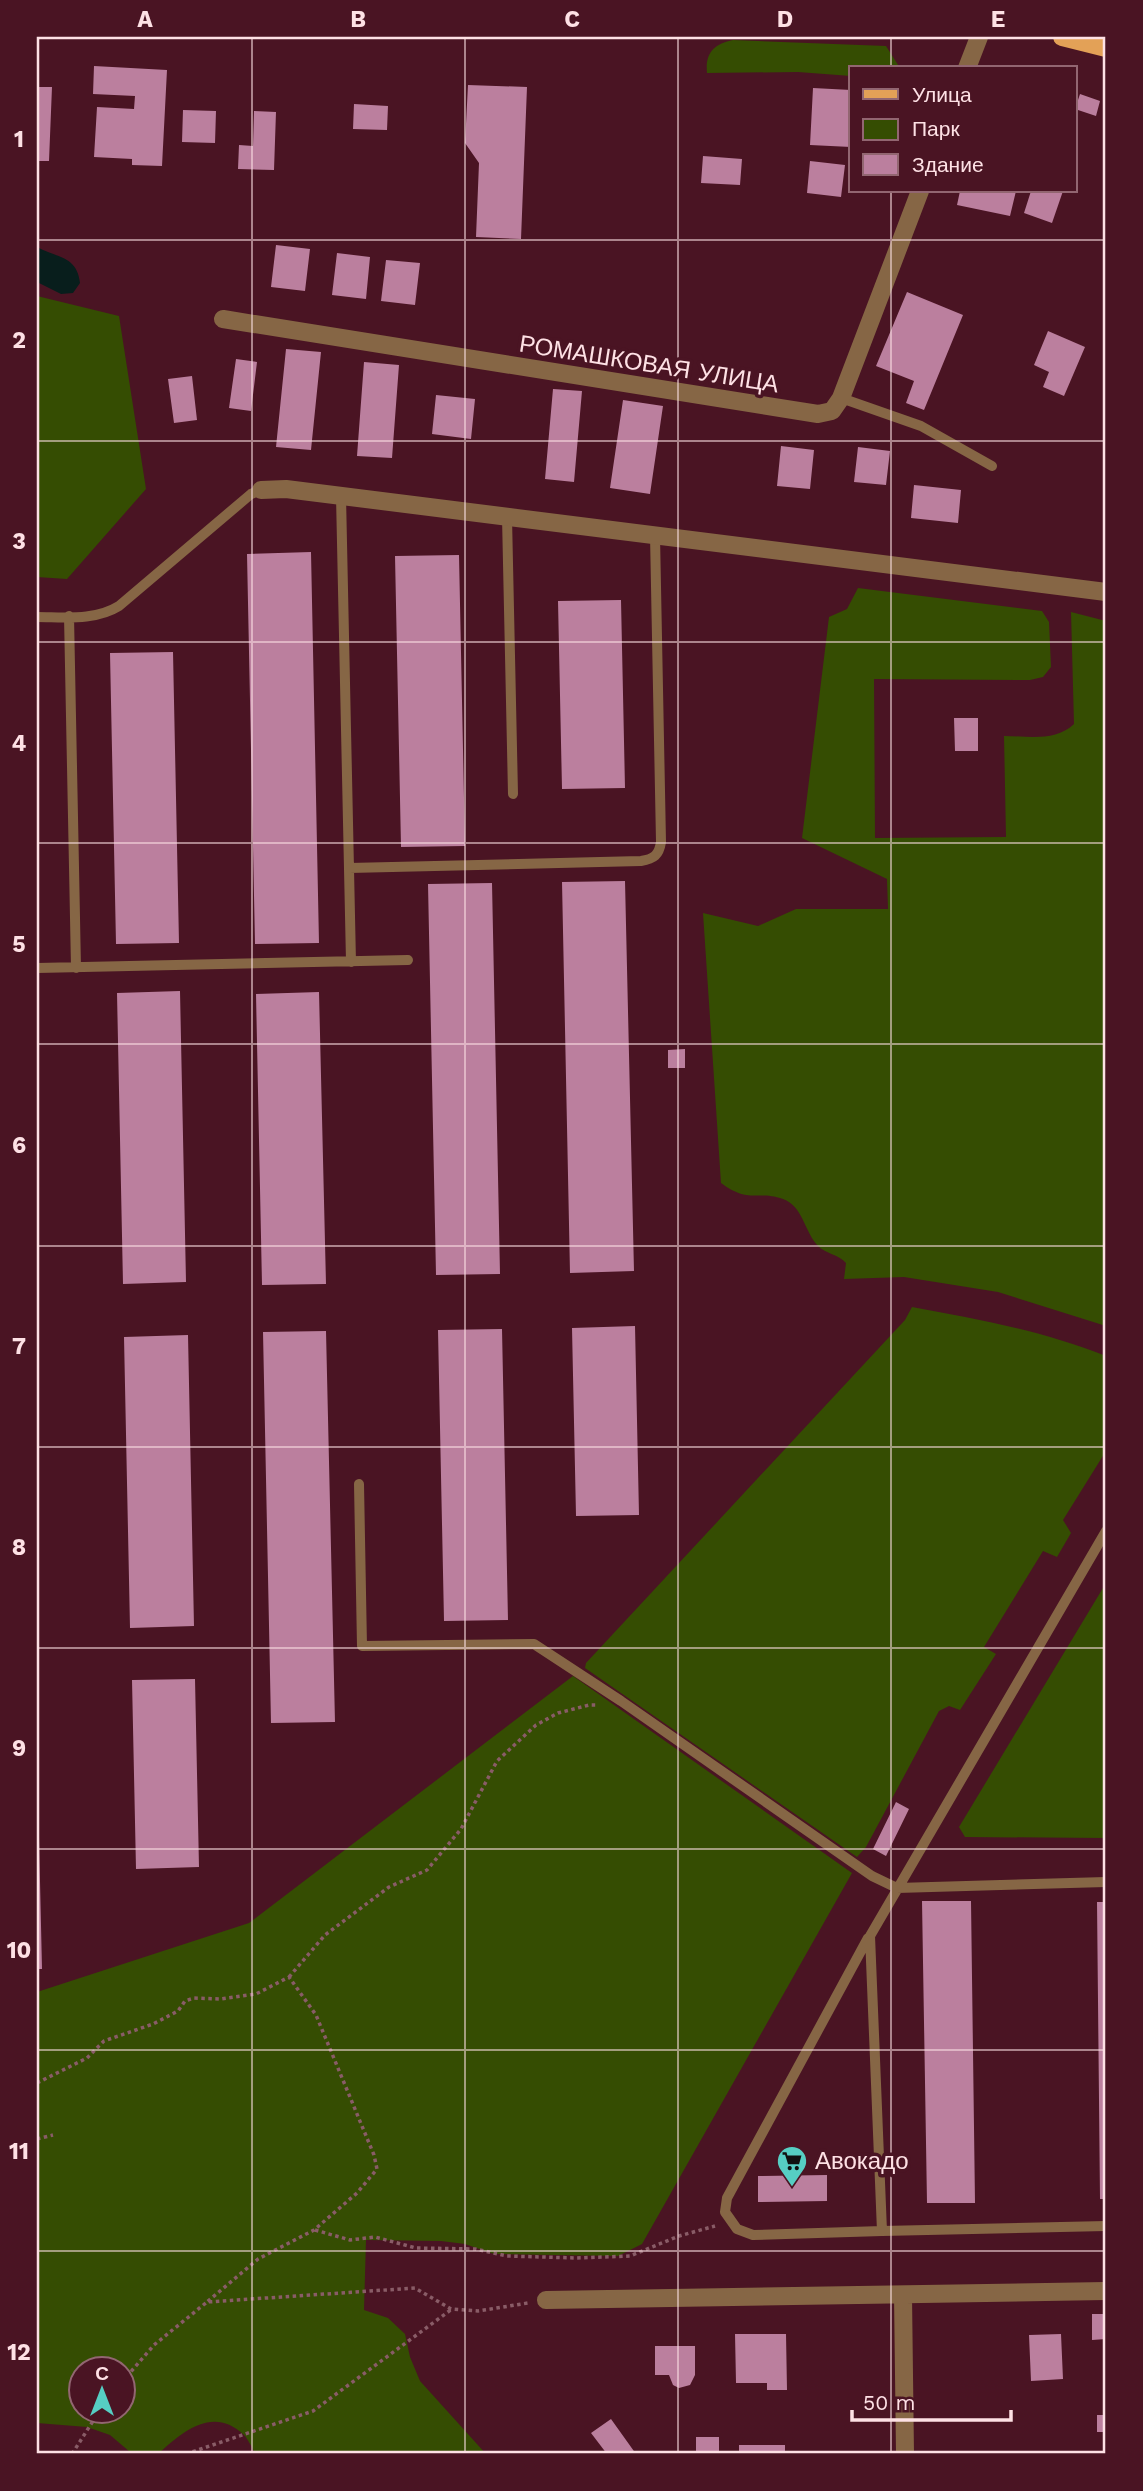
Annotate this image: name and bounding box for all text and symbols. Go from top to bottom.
text: A [137,6,153,33]
text: B [350,6,366,33]
text: C [564,6,580,33]
text: D [777,6,793,33]
text: E [991,6,1005,33]
legend [849,66,1076,192]
text: Улица [912,82,972,107]
text: Парк [912,116,960,141]
text: 1 [14,126,24,153]
text: Здание [912,152,984,177]
text: 2 [12,327,26,354]
street label: РОМАШКОВАЯ УЛИЦА [517,330,781,398]
text: 3 [12,528,26,555]
text: 4 [12,730,27,757]
text: 5 [12,931,26,958]
text: 6 [12,1132,26,1159]
text: 7 [12,1333,26,1360]
text: 8 [12,1534,26,1561]
text: 9 [12,1735,26,1762]
text: 10 [7,1937,31,1964]
text: 11 [9,2138,29,2165]
supermarket icon: Авокадо [775,2144,809,2188]
place label: Авокадо [815,2147,909,2175]
text: 12 [7,2339,31,2366]
north arrow [66,2354,136,2424]
text: С [95,2362,109,2385]
scale bar [852,2379,1012,2423]
text: 50 m [863,2390,915,2415]

